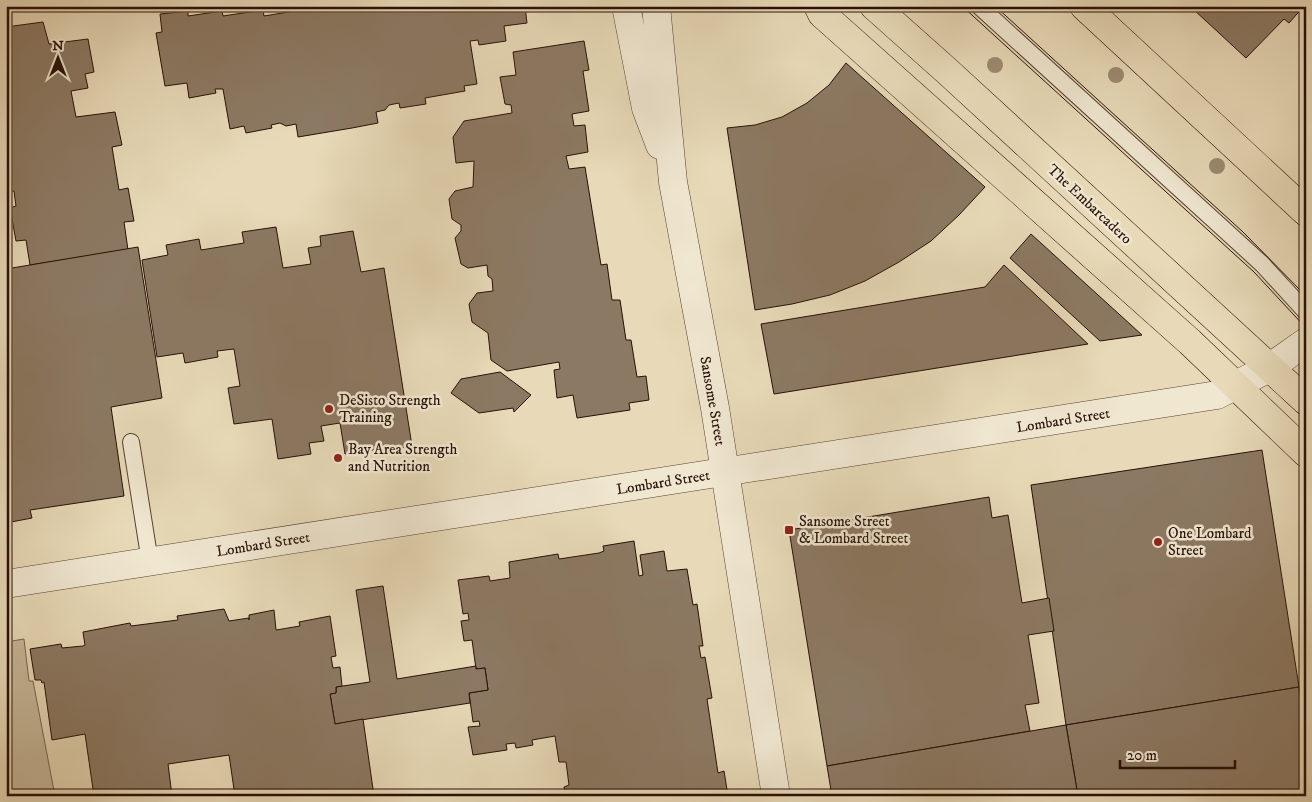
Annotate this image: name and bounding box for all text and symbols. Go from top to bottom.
north arrow [32,32,82,82]
text: N [52,37,64,55]
street label: The Embarcadero [1043,160,1136,248]
street label: Sansome Street [695,355,730,447]
place label: DeSisto Strength Training [339,391,441,427]
marker: DeSisto Strength Training [323,403,335,415]
street label: Lombard Street [1015,404,1111,437]
place label: Bay Area Strength and Nutrition [348,440,457,476]
marker: Bay Area Strength and Nutrition [332,452,344,464]
street label: Lombard Street [615,466,711,499]
place label: Sansome Street & Lombard Street [799,512,908,548]
marker: Sansome Street & Lombard Street [783,524,795,536]
place label: One Lombard Street [1168,524,1252,560]
street label: Lombard Street [215,528,311,561]
marker: One Lombard Street [1152,536,1164,548]
scale bar [1120,737,1234,769]
text: 20 m [1127,746,1157,765]

